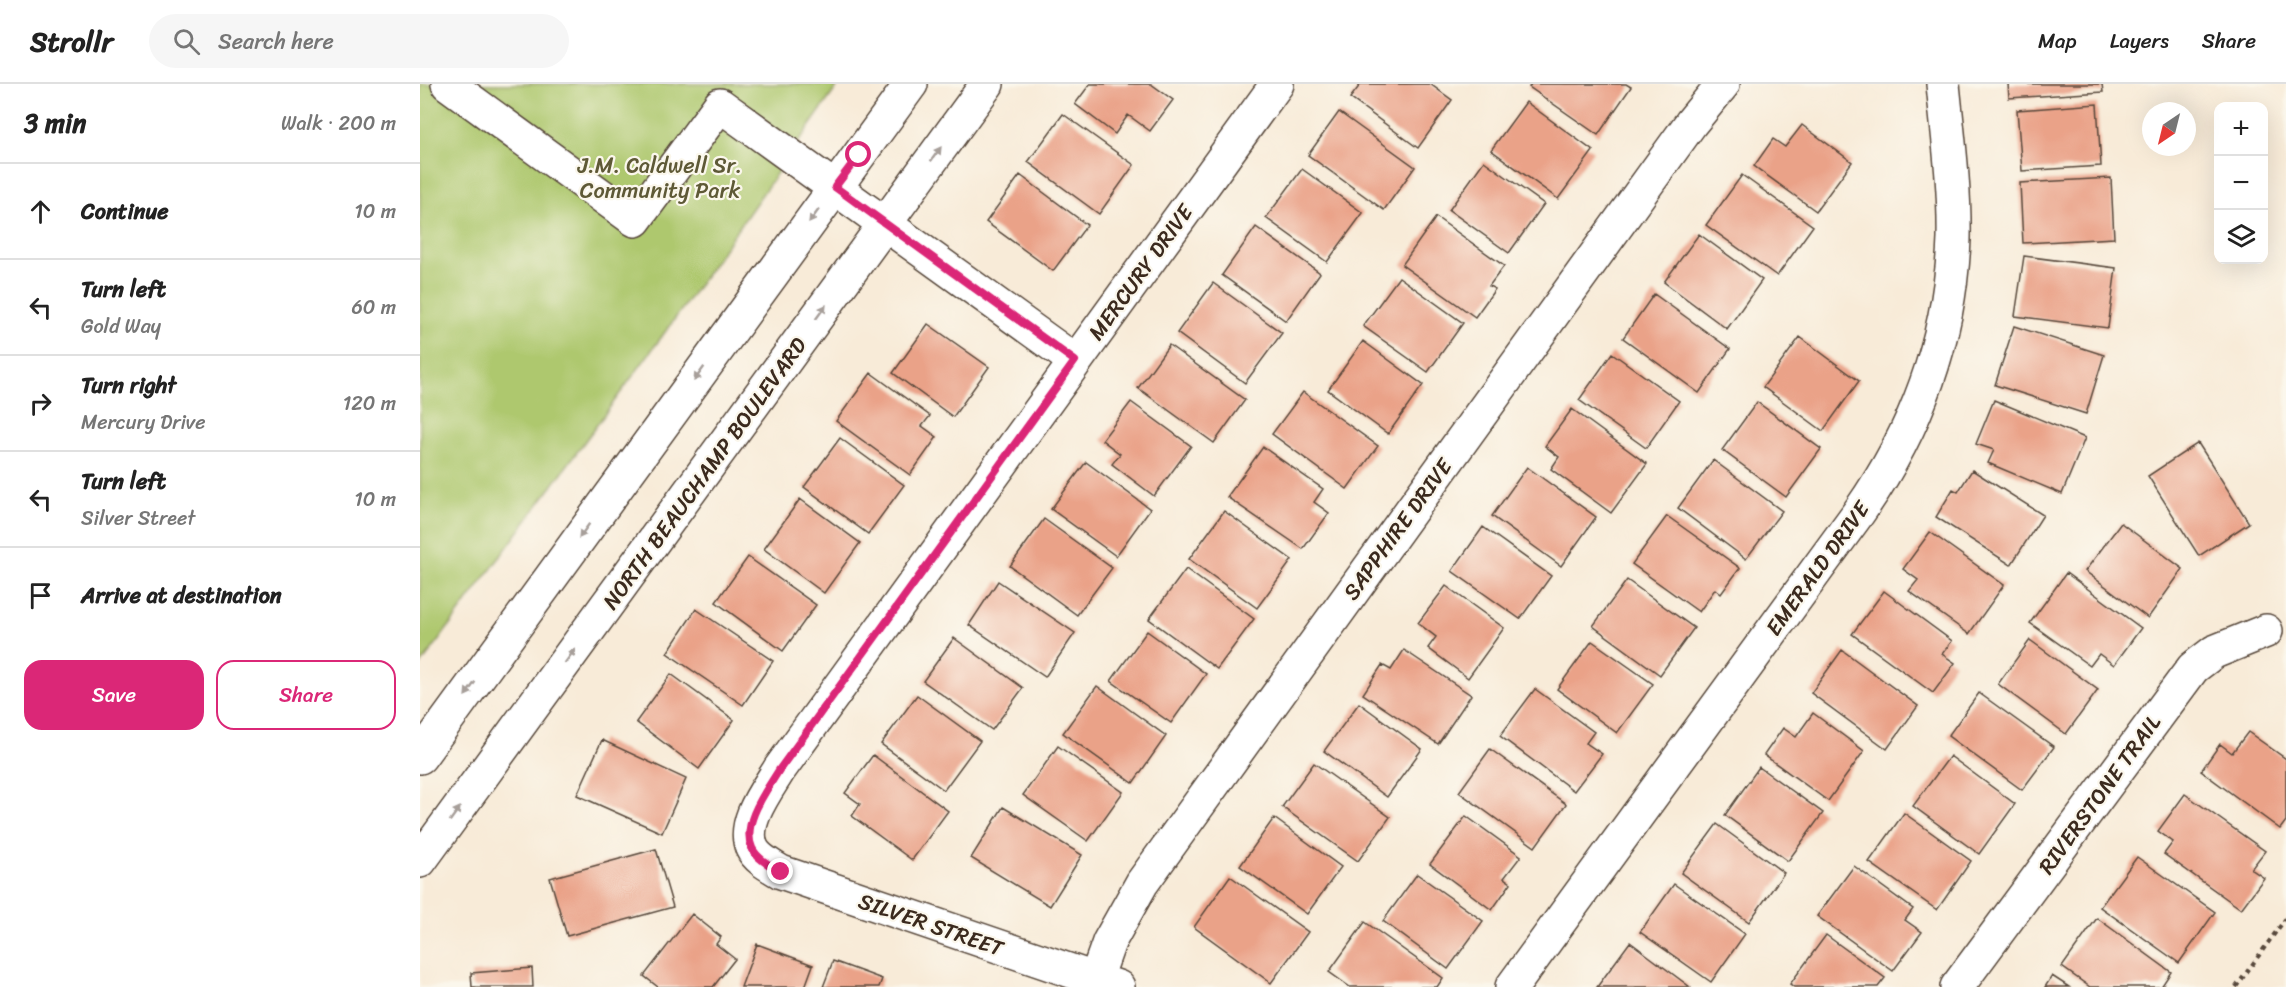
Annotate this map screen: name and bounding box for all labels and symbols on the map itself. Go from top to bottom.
north arrow [2142,102,2196,156]
route start [845,141,871,167]
park label: J.M. Caldwell Sr. Community Park [577,146,742,210]
one-way arrow [929,147,941,162]
street label: MERCURY DRIVE [1077,194,1205,349]
one-way arrow [809,208,821,223]
one-way arrow [815,305,827,320]
street label: NORTH BEAUCHAMP BOULEVARD [592,329,817,618]
one-way arrow [694,366,706,381]
street label: SAPPHIRE DRIVE [1332,448,1464,609]
street label: EMERALD DRIVE [1755,491,1881,644]
one-way arrow [579,524,591,539]
one-way arrow [564,649,576,665]
one-way arrow [464,681,476,696]
street label: RIVERSTONE TRAIL [2028,705,2172,883]
one-way arrow [448,806,460,821]
route end [767,858,793,884]
street label: SILVER STREET [853,881,1010,968]

